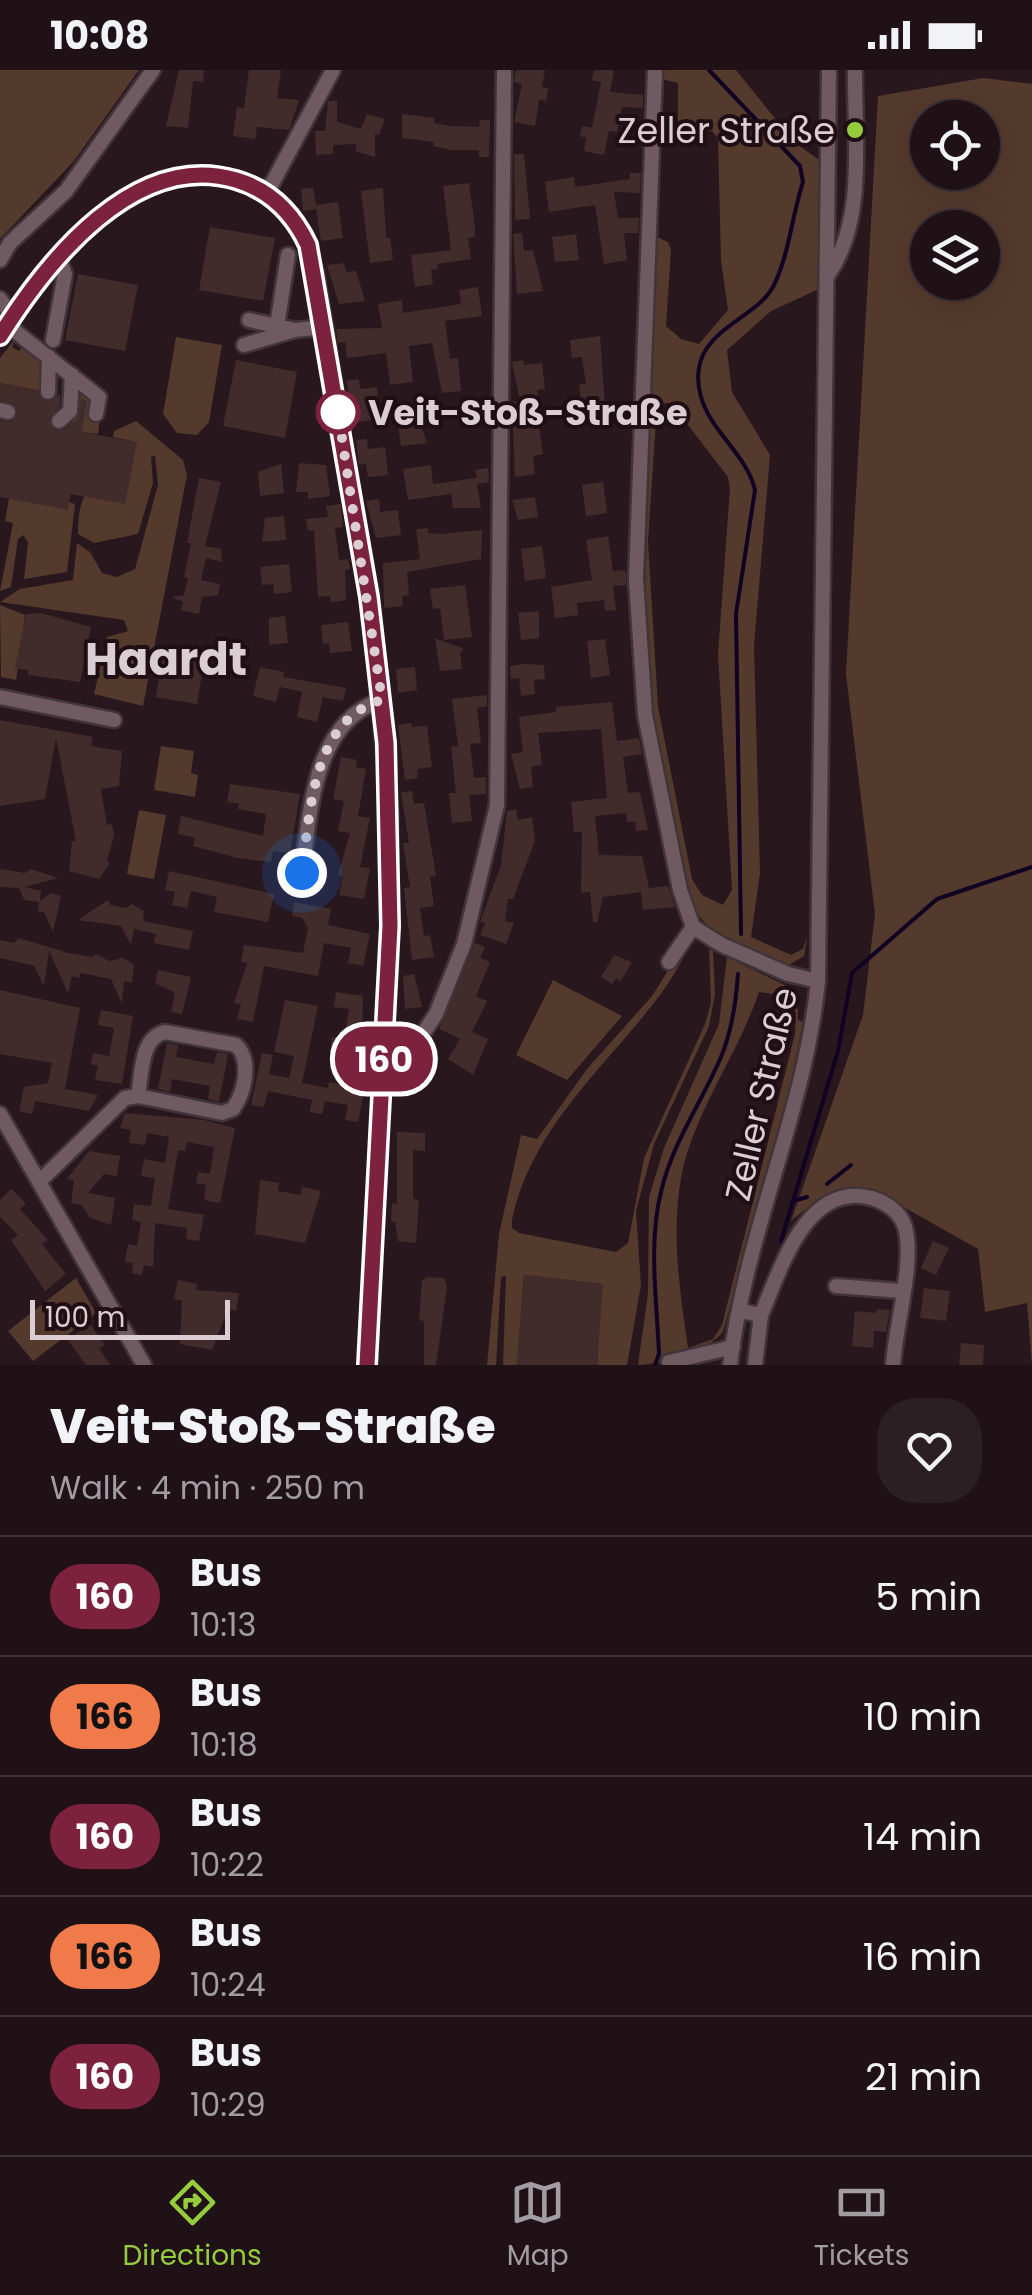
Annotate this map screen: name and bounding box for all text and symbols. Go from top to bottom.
text: 10:08 [50,9,149,62]
map controls [910,100,1000,300]
button: locate [910,100,1000,190]
place label: Zeller Straße [618,106,835,155]
marker: Zeller Straße [844,119,866,141]
button: layers [910,210,1000,300]
place label: Veit-Stoß-Straße [368,388,688,437]
marker: Veit-Stoß-Straße [317,391,359,433]
district label: Haardt [85,628,247,691]
your location [277,848,327,898]
street label: Zeller Straße [713,983,809,1205]
line badge: 160 [326,1026,442,1092]
text: 160 [355,1035,413,1084]
scale bar [30,1295,230,1340]
text: 100 m [45,1298,125,1337]
text: Veit-Stoß-Straße [50,1393,496,1460]
button: heart [877,1398,982,1503]
text: Walk · 4 min · 250 m [50,1465,365,1510]
text: Bus [190,1546,262,1599]
text: 5 min [875,1570,982,1623]
text: 160 [76,1572,134,1621]
text: 10:13 [190,1602,256,1647]
text: Bus [190,1666,262,1719]
text: 10 min [863,1690,982,1743]
text: 166 [76,1692,134,1741]
text: 10:18 [190,1722,258,1767]
text: Bus [190,1786,262,1839]
text: 14 min [863,1810,982,1863]
text: 160 [76,1812,134,1861]
text: 10:22 [190,1842,264,1887]
text: Bus [190,1906,262,1959]
text: 16 min [863,1930,982,1983]
text: 166 [76,1932,134,1981]
text: 10:24 [190,1962,266,2007]
text: Bus [190,2026,262,2079]
text: 21 min [865,2050,982,2103]
text: 160 [76,2052,134,2101]
text: 10:29 [190,2082,266,2127]
tab: Directions [123,2175,262,2277]
tab: Map [507,2175,569,2277]
tab: Tickets [814,2175,909,2277]

